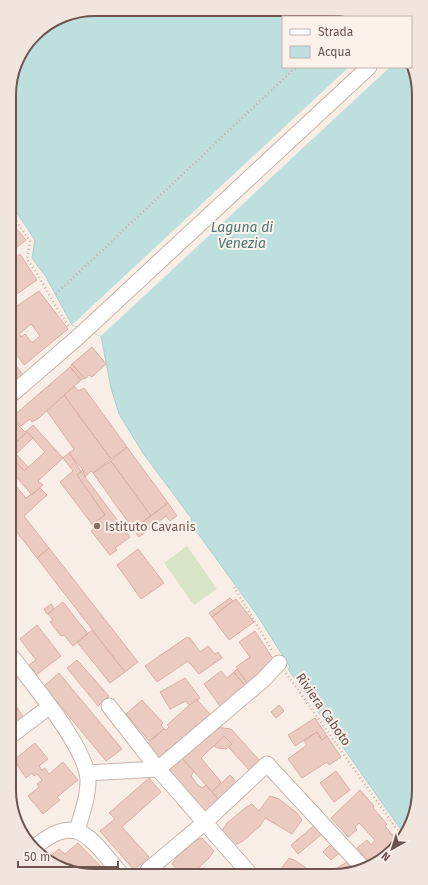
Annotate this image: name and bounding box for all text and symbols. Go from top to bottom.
legend [282,16,412,68]
text: Strada [318,25,353,39]
text: Acqua [318,45,351,59]
water label: Laguna di Venezia [211,219,273,252]
place label: Istituto Cavanis [105,519,196,534]
marker: Istituto Cavanis [92,521,102,531]
street label: Riviera Caboto [293,670,354,749]
north arrow [372,829,412,869]
scale bar [18,843,118,869]
text: N [379,849,393,864]
text: 50 m [24,850,50,864]

